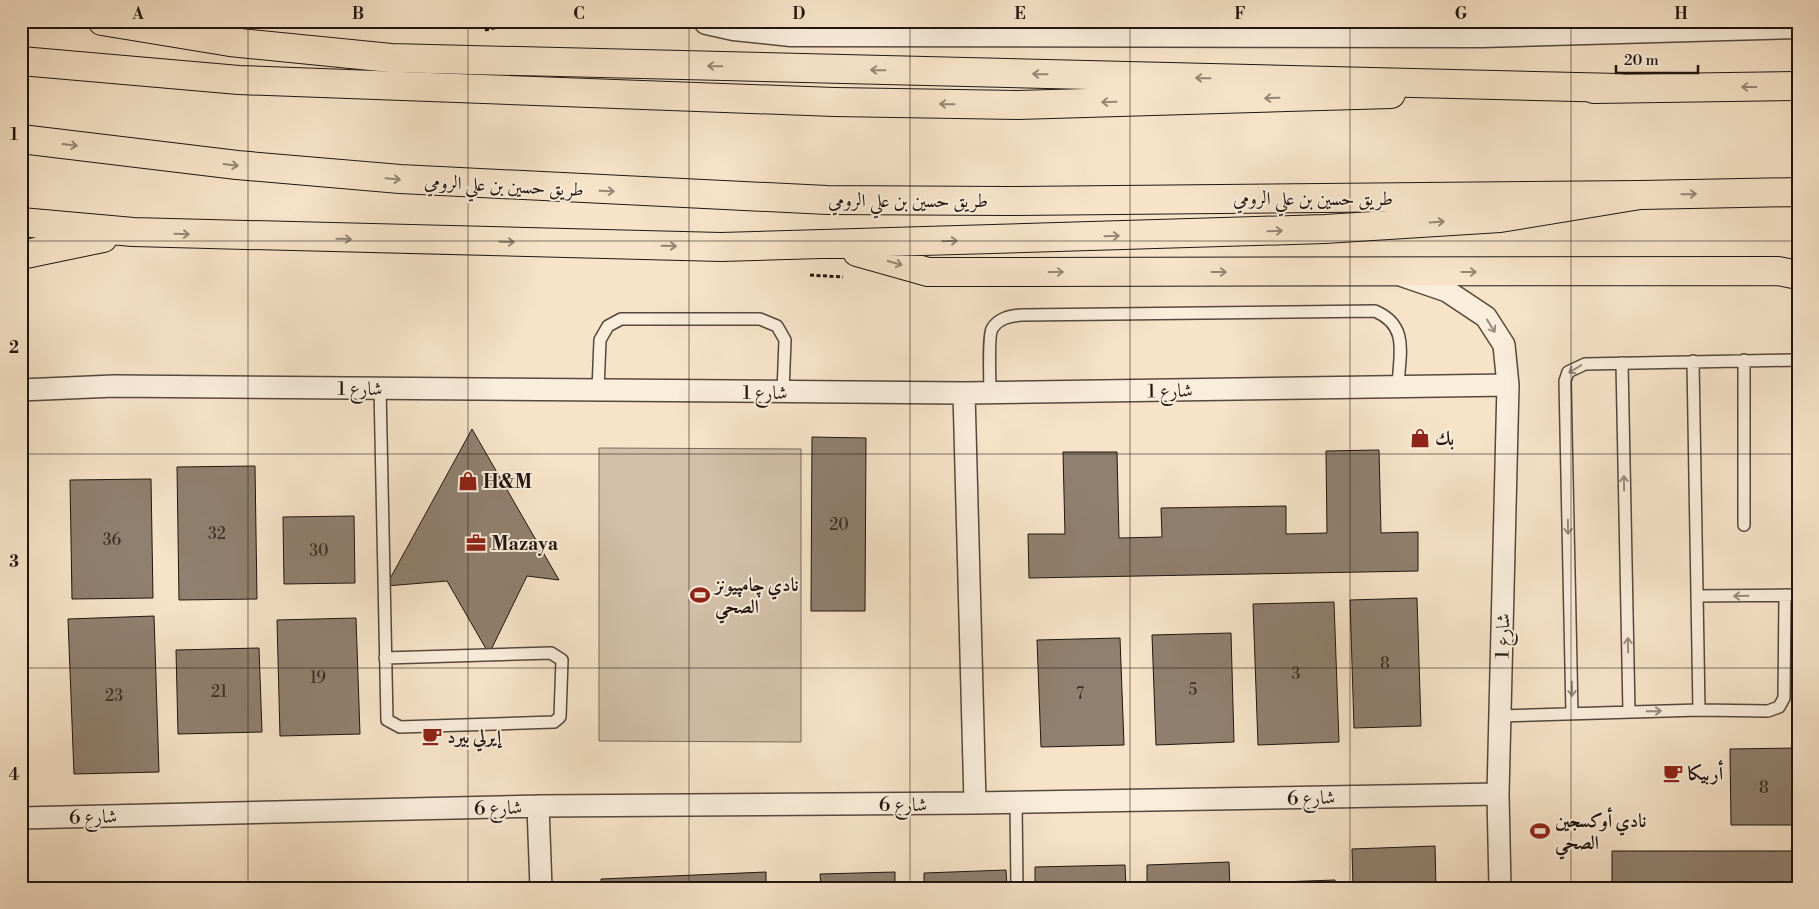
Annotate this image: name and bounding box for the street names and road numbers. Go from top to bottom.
street label: طريق حسين بن علي الرومي [423,170,584,208]
street label: طريق حسين بن علي الرومي [1233,187,1393,217]
street label: طريق حسين بن علي الرومي [828,189,988,219]
street label: شارع 1 [337,377,383,404]
street label: شارع 1 [1147,379,1193,406]
street label: شارع 1 [742,381,788,408]
street label: شارع 1 [1491,613,1518,659]
street label: شارع 6 [1287,786,1335,813]
street label: شارع 6 [879,793,927,820]
street label: شارع 6 [474,796,522,823]
street label: شارع 6 [69,805,117,832]

